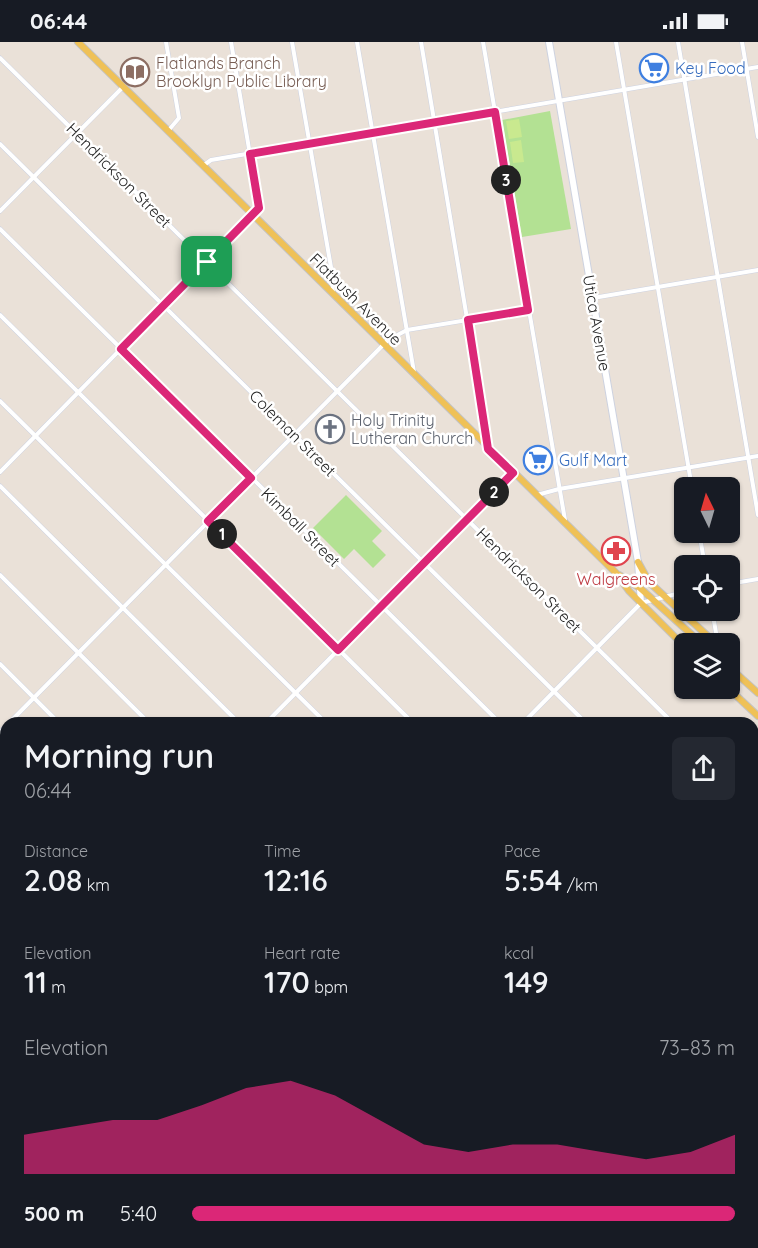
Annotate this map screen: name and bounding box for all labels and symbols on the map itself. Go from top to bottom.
supermarket icon: Key Food [638,52,670,84]
place label: Flatlands Branch Brooklyn Public Library [156,53,327,91]
library icon: Flatlands Branch Brooklyn Public Library [119,56,151,88]
place label: Key Food [675,58,746,78]
street label: Hendrickson Street [62,118,176,232]
pin: 3 [491,165,521,195]
pin [181,236,232,287]
street label: Flatbush Avenue [306,249,406,349]
street label: Utica Avenue [579,273,615,373]
street label: Coleman Street [246,386,340,480]
place label: Holy Trinity Lutheran Church [351,410,473,448]
church icon: Holy Trinity Lutheran Church [314,413,346,445]
supermarket icon: Gulf Mart [522,444,554,476]
place label: Gulf Mart [559,450,628,470]
pin: 2 [479,477,509,507]
north arrow [674,477,740,543]
street label: Kimball Street [257,483,345,571]
pin: 1 [207,519,237,549]
street label: Hendrickson Street [472,523,586,637]
pharmacy icon: Walgreens [600,535,632,567]
place label: Walgreens [576,569,656,589]

